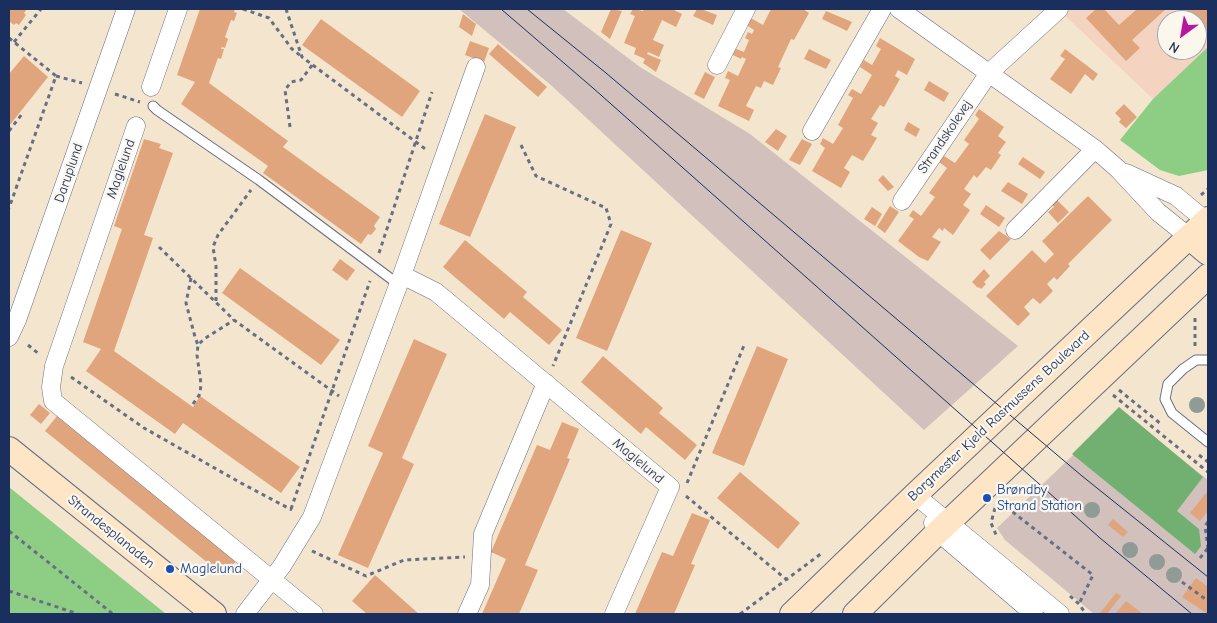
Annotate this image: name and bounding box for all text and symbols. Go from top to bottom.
north arrow [1157,10,1207,60]
text: N [1166,38,1183,57]
street label: Strandskolevej [914,97,976,177]
street label: Maglelund [103,137,139,201]
street label: Daruplund [51,141,87,205]
street label: Borgmester Kjeld Rasmussens Boulevard [905,327,1093,505]
street label: Maglelund [609,435,667,487]
place label: Brøndby Strand Station [997,482,1082,514]
street label: Strandesplanaden [64,492,158,572]
marker: Brøndby Strand Station [981,492,993,504]
place label: Maglelund [180,561,242,577]
marker: Maglelund [164,563,176,575]

